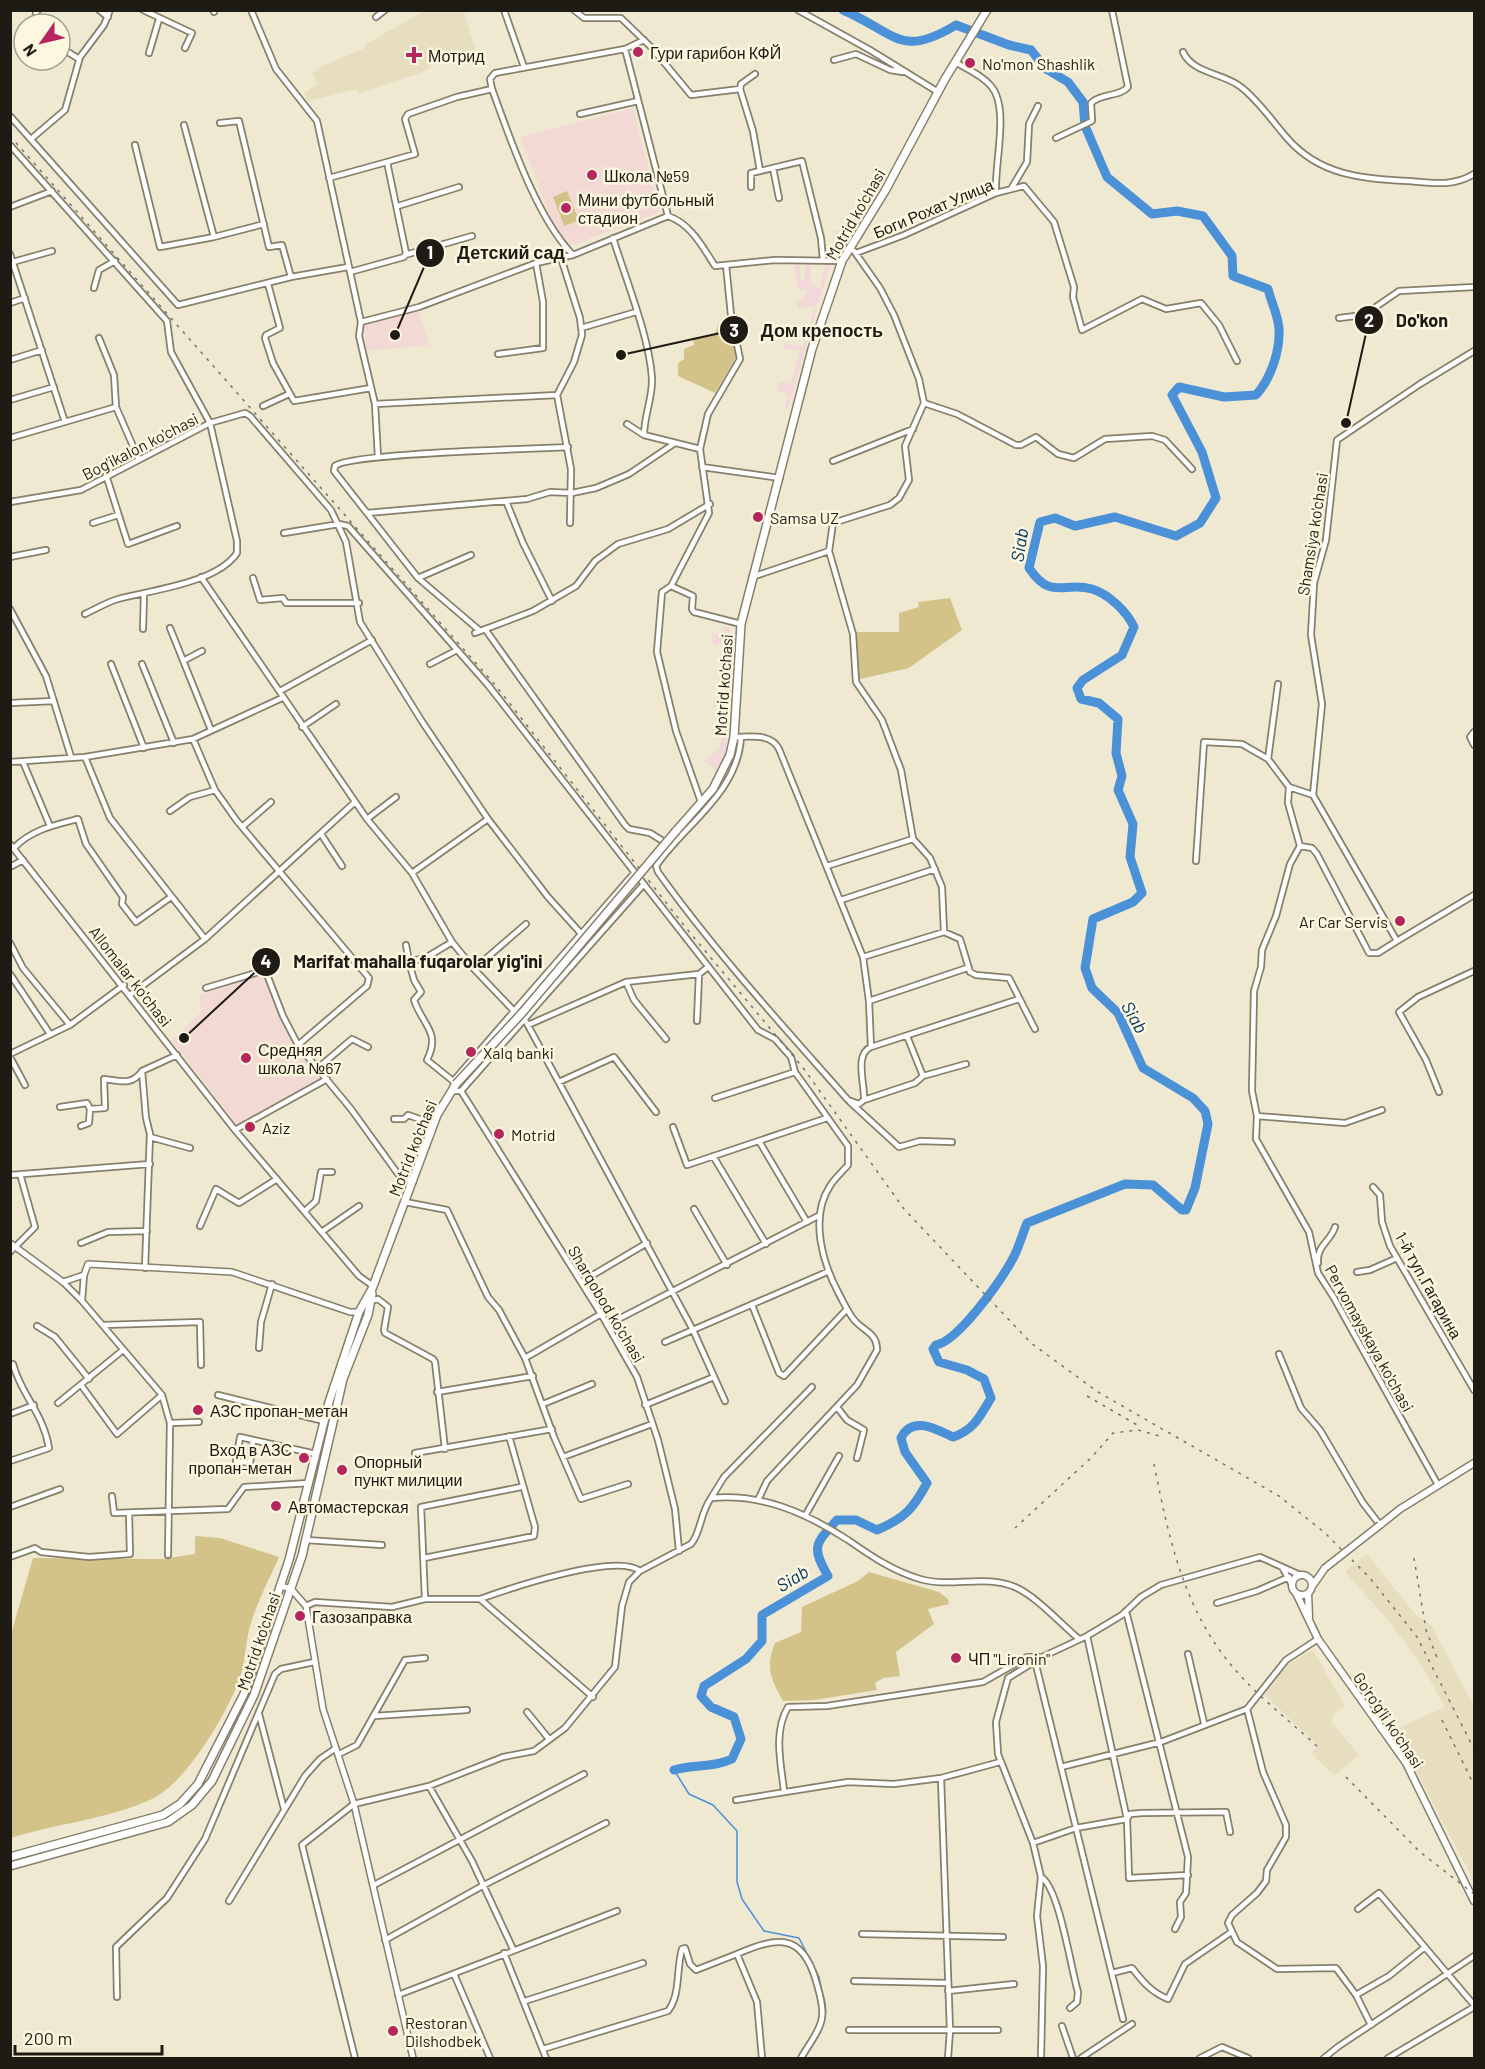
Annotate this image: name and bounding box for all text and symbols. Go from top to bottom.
north arrow [12,12,72,72]
text: N [18,41,40,60]
place label: Гури гарибон КФЙ [650,43,781,62]
marker: Гури гарибон КФЙ [631,45,645,59]
marker: Мотрид [405,46,423,64]
place label: Мотрид [428,46,485,65]
place label: No'mon Shashlik [982,54,1095,73]
marker: No'mon Shashlik [963,56,977,70]
street label: Motrid ko'chasi [821,165,889,263]
place label: Школа №59 [604,166,690,185]
marker: Школа №59 [585,168,599,182]
street label: Боги Рохат Улица [870,174,996,242]
place label: Мини футбольный стадион [578,190,714,227]
marker: Мини футбольный стадион [559,201,573,215]
callout: Детский сад [415,235,577,271]
text: 1 [427,241,433,263]
text: Детский сад [457,241,565,263]
callout: Do'kon [1354,302,1460,338]
text: 2 [1364,309,1374,331]
text: Do'kon [1396,309,1448,331]
callout: Дом крепость [719,312,895,348]
text: 3 [729,319,739,341]
text: Дом крепость [761,319,883,341]
street label: Bog'ikalon ko'chasi [79,408,201,484]
street label: Shamsiya ko'chasi [1293,471,1331,597]
place label: Samsa UZ [770,508,839,527]
marker: Samsa UZ [751,510,765,524]
water label: Siab [1005,527,1033,563]
street label: Motrid ko'chasi [710,633,736,737]
place label: Ar Car Servis [1299,912,1388,931]
marker: Ar Car Servis [1393,914,1407,928]
street label: Allomalar ko'chasi [86,922,176,1030]
callout: Marifat mahalla fuqarolar yig'ini [251,944,555,980]
text: 4 [261,950,272,972]
text: Marifat mahalla fuqarolar yig'ini [293,950,543,972]
water label: Siab [1117,997,1153,1037]
place label: Средняя школа №67 [258,1040,341,1077]
place label: Xalq banki [483,1043,554,1062]
marker: Xalq banki [464,1045,478,1059]
marker: Средняя школа №67 [239,1051,253,1065]
street label: Motrid ko'chasi [384,1097,440,1199]
place label: Aziz [262,1118,290,1137]
marker: Aziz [243,1120,257,1134]
place label: Motrid [511,1125,556,1144]
marker: Motrid [492,1127,506,1141]
street label: 1-й туп.Гагарина [1392,1228,1466,1342]
street label: Sharqobod ko'chasi [565,1242,649,1366]
street label: Pervomayskaya ko'chasi [1322,1261,1418,1415]
place label: АЗС пропан-метан [210,1401,348,1420]
marker: АЗС пропан-метан [191,1403,205,1417]
place label: Вход в АЗС пропан-метан [189,1440,292,1477]
marker: Вход в АЗС пропан-метан [297,1451,311,1465]
place label: Опорный пункт милиции [354,1452,462,1489]
marker: Опорный пункт милиции [335,1463,349,1477]
place label: Автомастерская [288,1497,409,1516]
marker: Автомастерская [269,1499,283,1513]
water label: Siab [772,1560,812,1596]
street label: Motrid ko'chasi [232,1590,284,1692]
place label: Газозаправка [312,1607,412,1626]
marker: Газозаправка [293,1609,307,1623]
place label: ЧП "Lironin" [968,1649,1050,1668]
marker: ЧП "Lironin" [949,1651,963,1665]
street label: Go'ro'g'li ko'chasi [1350,1668,1428,1772]
place label: Restoran Dilshodbek [405,2013,481,2050]
scale bar [15,2018,162,2056]
marker: Restoran Dilshodbek [386,2024,400,2038]
text: 200 m [24,2027,72,2049]

